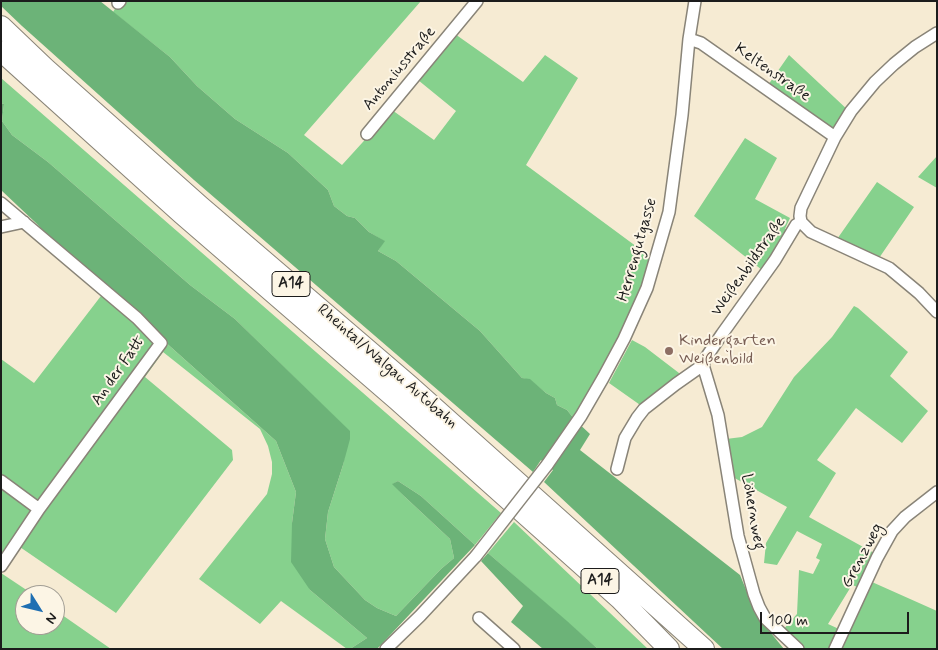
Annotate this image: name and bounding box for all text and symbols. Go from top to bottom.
street label: Antoniusstraße [359,23,441,115]
street label: Keltenstraße [730,40,814,106]
street label: Herrengutgasse [614,196,662,304]
street label: Weißenbildstraße [708,214,790,320]
road number: A14 [272,272,310,296]
street label: Rheintal/Walgau Autobahn [313,301,461,433]
street label: An der Fatt [88,332,150,410]
place label: Kindergarten Weißenbild [679,332,776,370]
marker: Kindergarten Weißenbild [663,345,675,357]
street label: Löhernweg [736,473,768,551]
street label: Grenzweg [838,520,888,592]
road number: A14 [581,568,619,594]
north arrow [15,585,65,635]
scale bar [763,602,912,634]
text: N [41,609,61,627]
text: 100 m [768,611,808,631]

